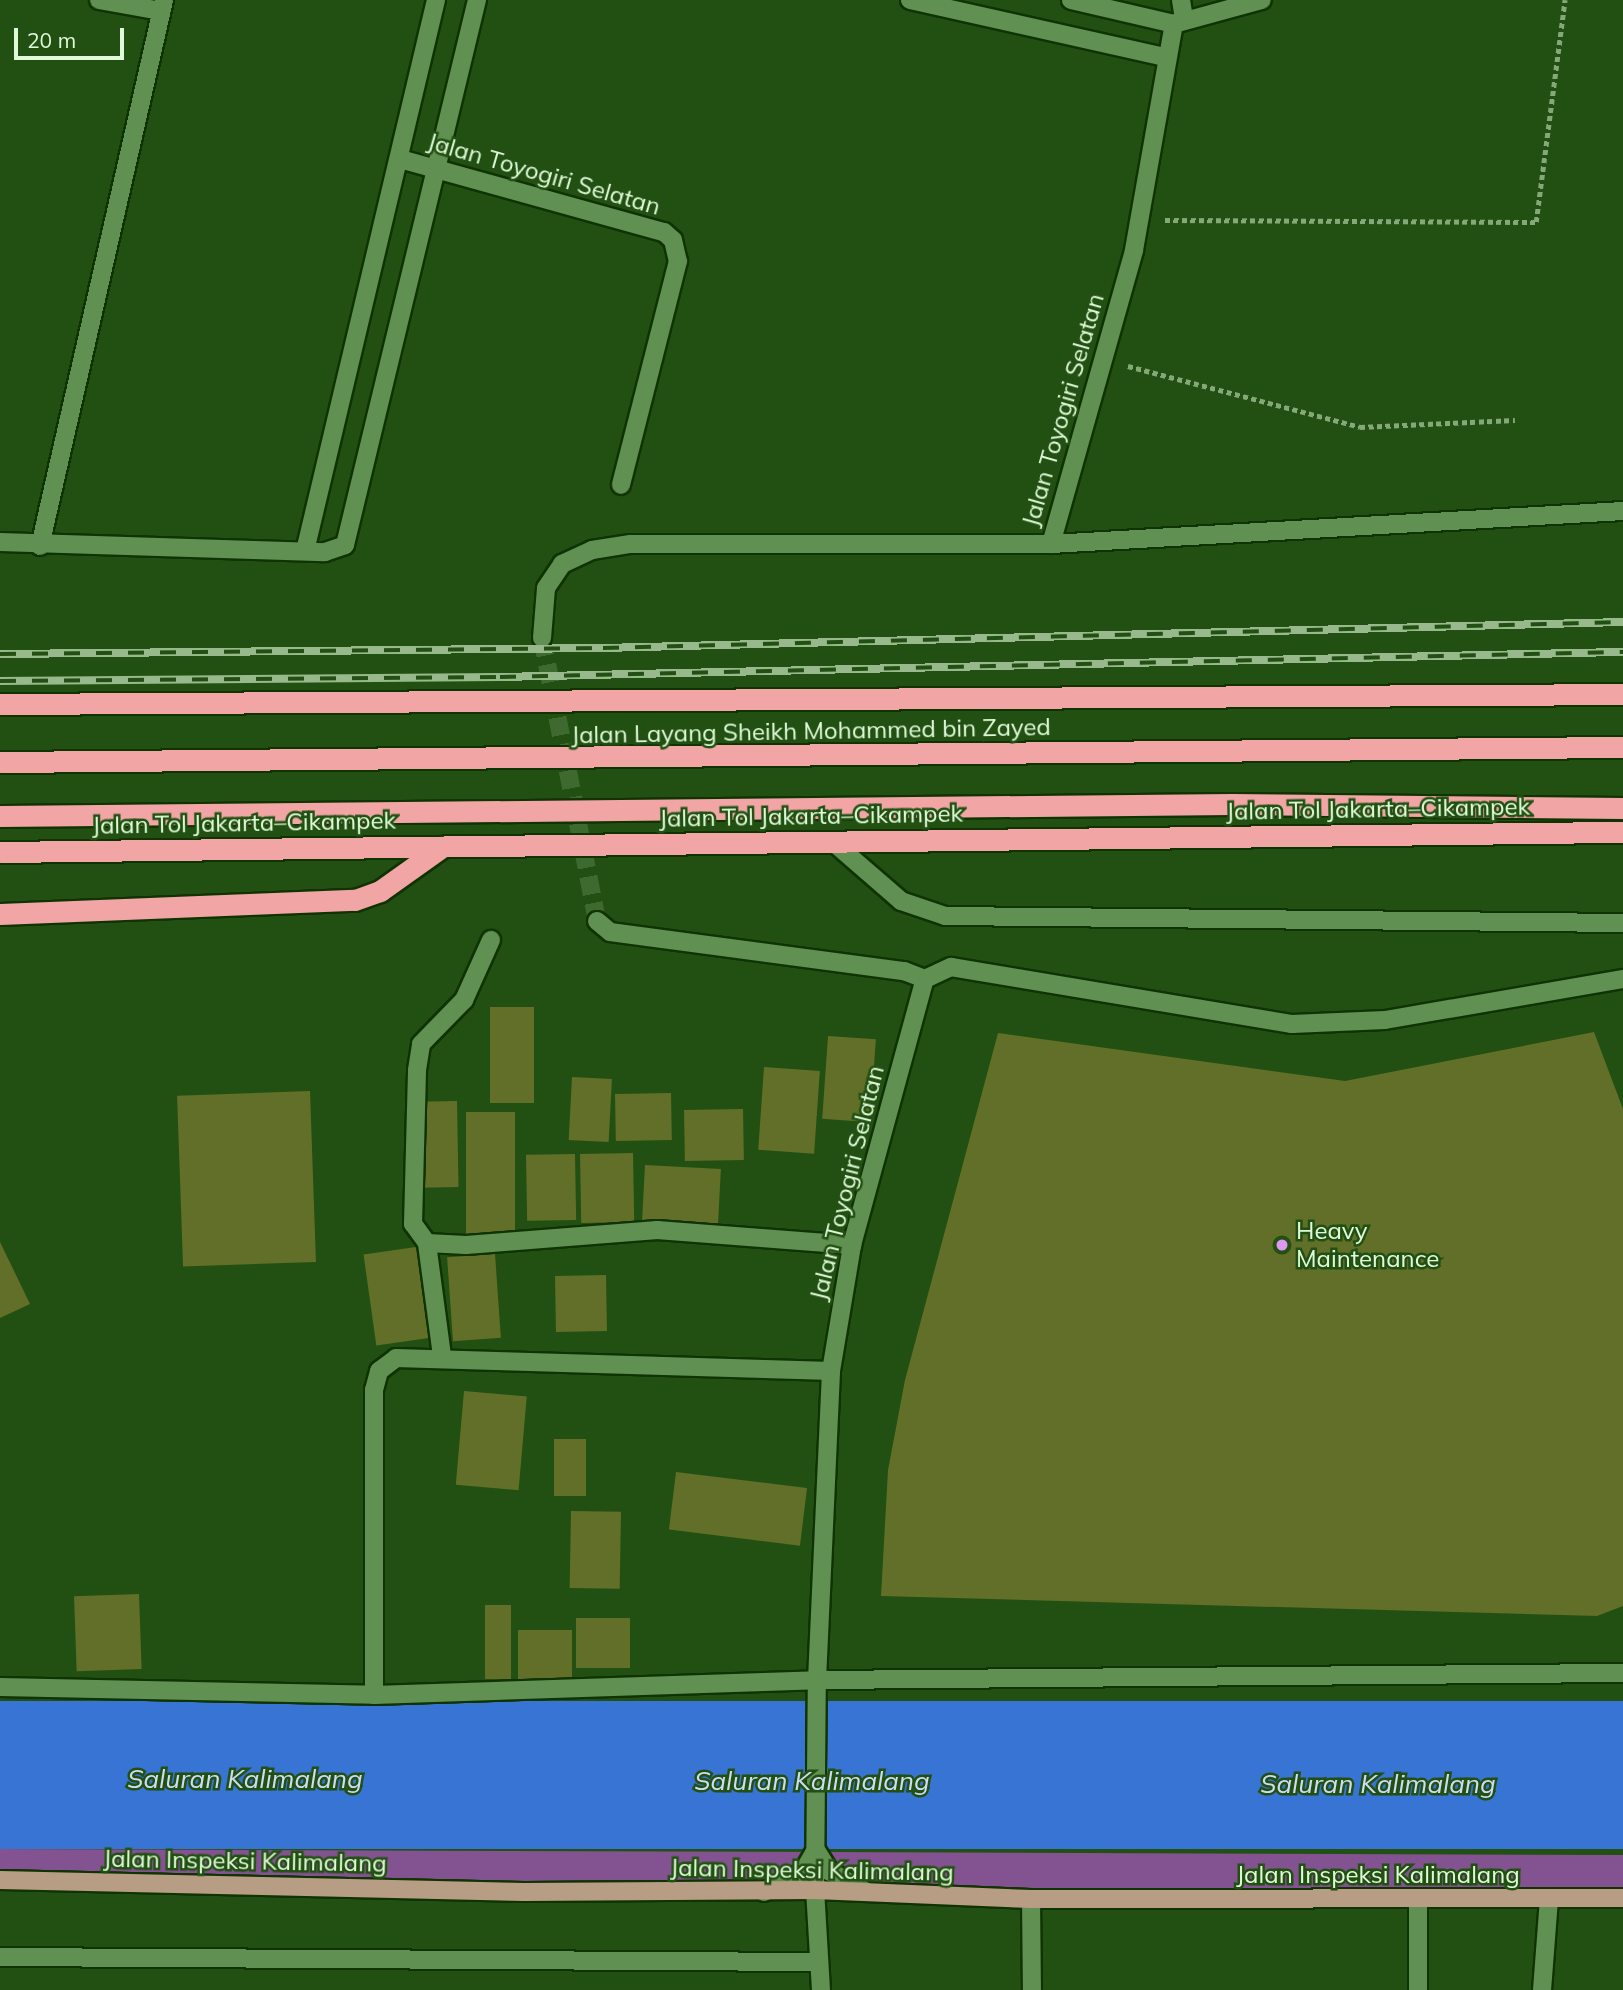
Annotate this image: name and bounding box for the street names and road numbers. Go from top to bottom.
street label: Jalan Toyogiri Selatan [424,127,664,221]
street label: Jalan Toyogiri Selatan [1016,290,1110,530]
street label: Jalan Layang Sheikh Mohammed bin Zayed [571,712,1051,750]
street label: Jalan Tol Jakarta–Cikampek [1226,792,1530,826]
street label: Jalan Tol Jakarta–Cikampek [659,799,963,833]
street label: Jalan Tol Jakarta–Cikampek [92,806,396,840]
street label: Jalan Toyogiri Selatan [804,1063,890,1303]
street label: Jalan Inspeksi Kalimalang [103,1844,387,1878]
street label: Jalan Inspeksi Kalimalang [670,1853,954,1887]
street label: Jalan Inspeksi Kalimalang [1236,1861,1520,1889]

